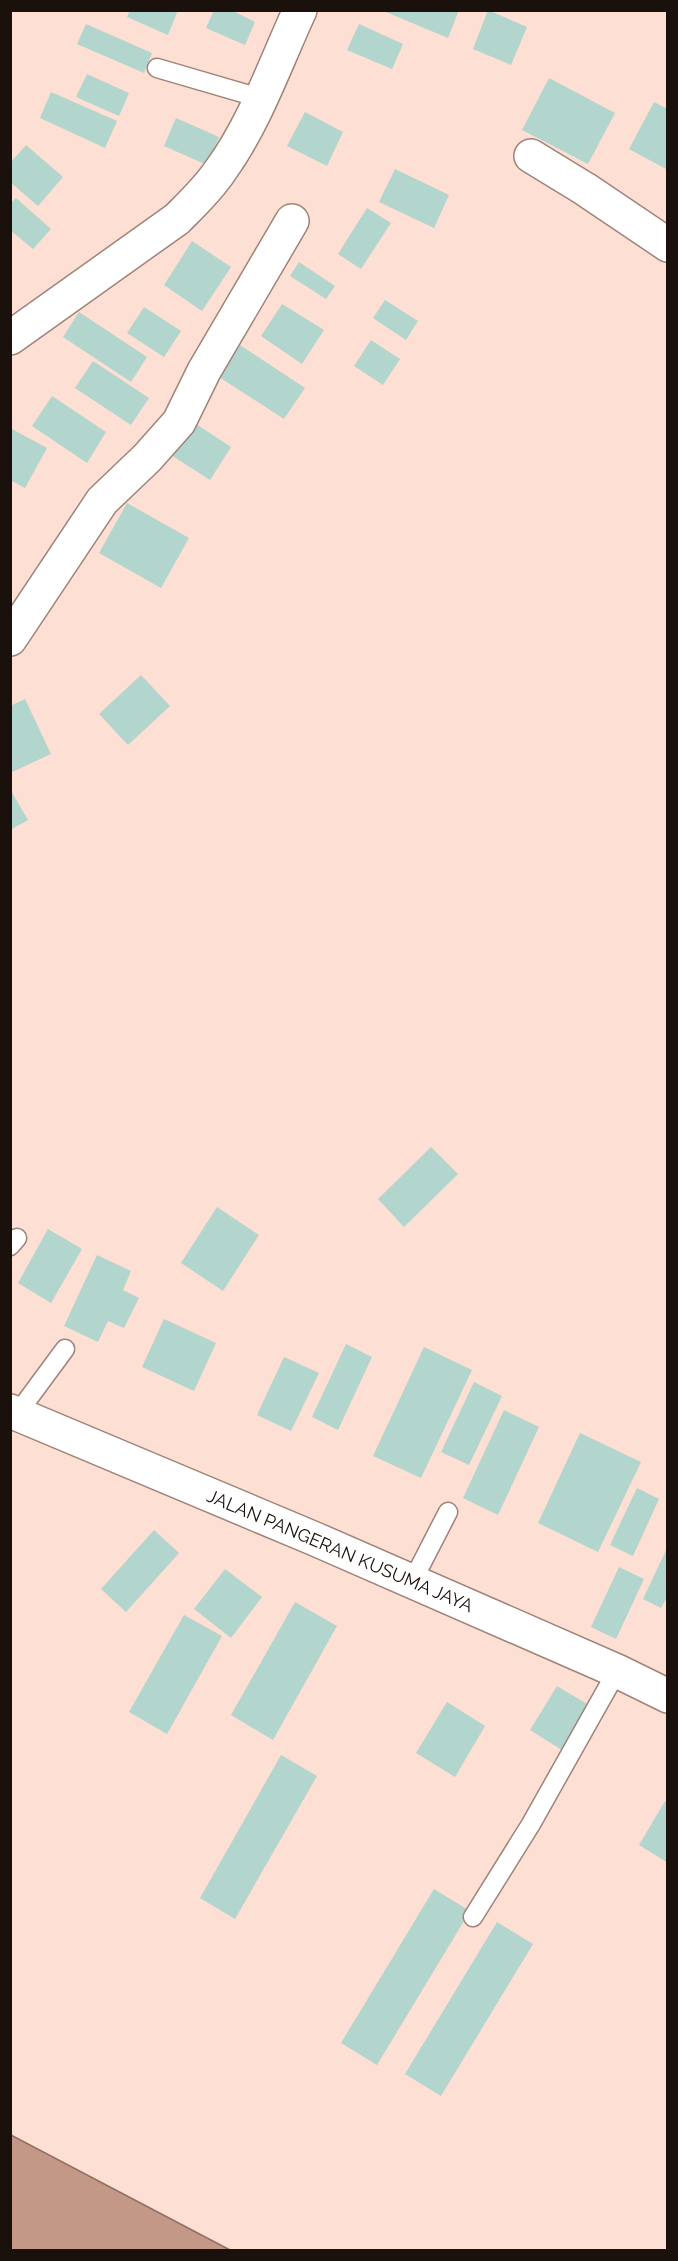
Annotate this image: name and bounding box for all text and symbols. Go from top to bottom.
street label: JALAN PANGERAN KUSUMA JAYA [204,1485,476,1616]

